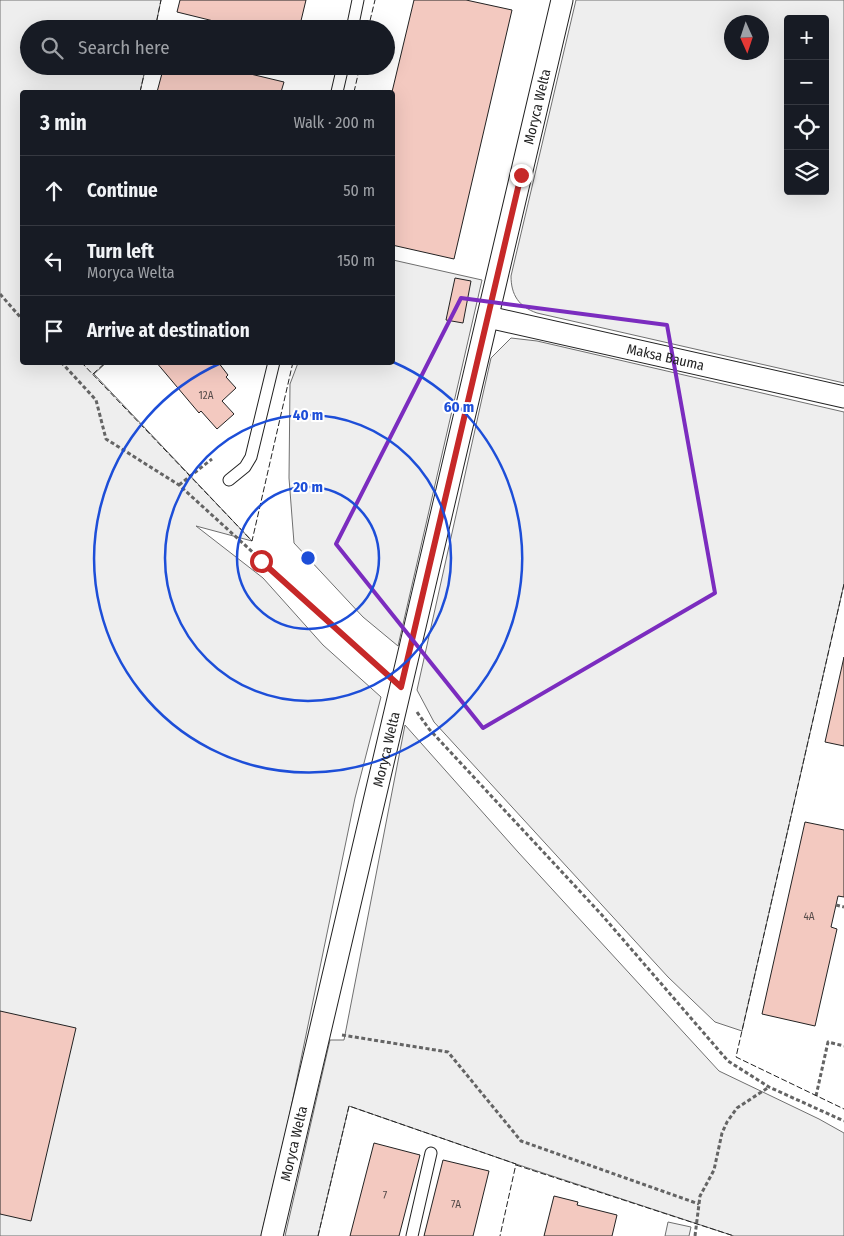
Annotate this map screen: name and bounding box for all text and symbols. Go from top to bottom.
north arrow [724,15,769,60]
map controls [784,15,829,195]
button: + [784,15,829,60]
search box [20,20,395,75]
icon: search [38,34,66,62]
text: Search here [78,36,170,59]
button: − [784,60,829,105]
street label: Moryca Welta [520,67,554,146]
button: locate [784,105,829,150]
text: 3 min [40,110,87,136]
text: Walk · 200 m [293,113,375,132]
button: layers [784,150,829,195]
route end [510,164,533,187]
icon: ahead [40,177,68,205]
text: Continue [87,179,158,202]
text: 50 m [343,181,375,200]
text: Turn left [87,240,154,263]
icon: left [40,247,68,275]
text: 150 m [337,251,375,270]
text: Moryca Welta [87,263,175,282]
icon: arrive [40,317,68,345]
text: Arrive at destination [87,319,250,342]
street label: Maksa Bauma [625,340,706,374]
house number: 12A [199,389,214,402]
text: 60 m [444,398,474,416]
text: 40 m [293,406,323,424]
text: 20 m [292,478,323,496]
centre of rings [299,549,317,567]
route start [250,550,273,573]
street label: Moryca Welta [369,710,403,789]
house number: 4A [803,910,815,923]
street label: Moryca Welta [277,1104,311,1183]
house number: 7 [383,1189,388,1202]
house number: 7A [451,1198,461,1211]

